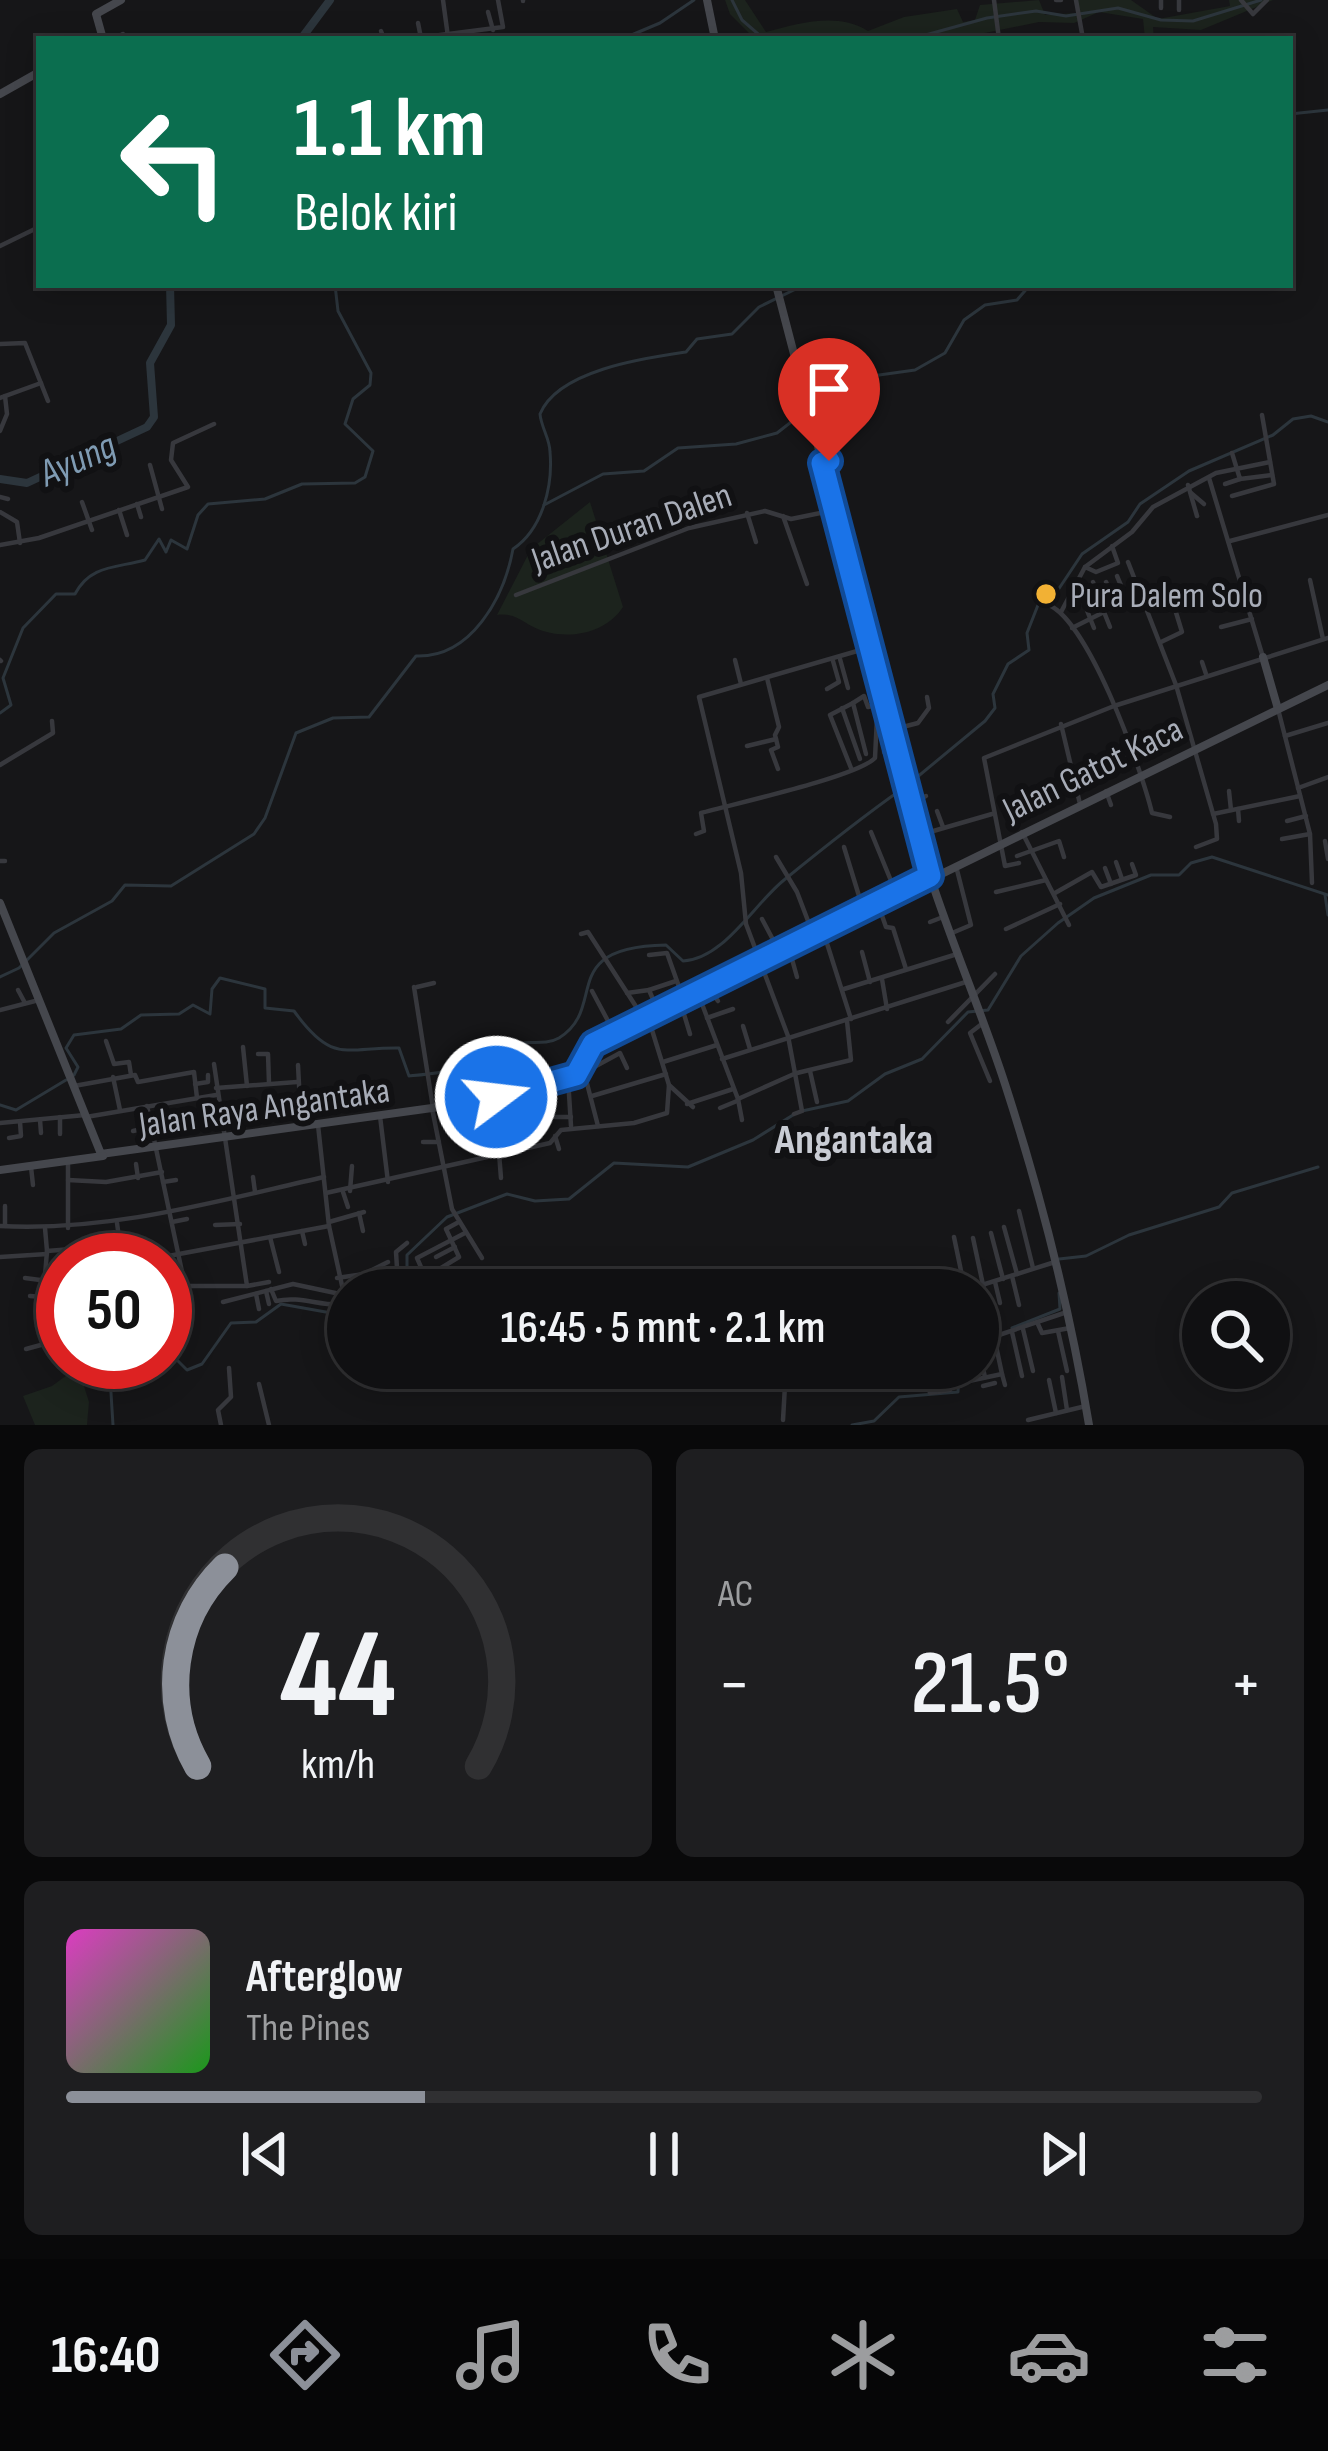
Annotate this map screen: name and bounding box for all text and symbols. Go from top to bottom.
text: 1.1 km [294,79,486,180]
icon: left [96,84,252,240]
text: Belok kiri [294,181,458,246]
pin [778,338,880,461]
icon: arrive [796,356,862,422]
water label: Ayung [31,423,124,499]
street label: Jalan Duran Dalen [525,474,737,583]
place label: Pura Dalem Solo [1070,575,1263,618]
marker: Pura Dalem Solo [1033,581,1059,607]
street label: Jalan Gatot Kaca [995,708,1190,833]
position arrow [433,1034,559,1160]
street label: Jalan Raya Angantaka [135,1070,393,1147]
district label: Angantaka [774,1115,933,1166]
speed limit sign: 50 [36,1233,192,1389]
map controls [1182,1281,1290,1389]
button: search [1182,1281,1290,1389]
text: 16:45 · 5 mnt · 2.1 km [501,1301,825,1356]
text: AC [718,1571,753,1618]
text: 44 [280,1603,396,1752]
text: 21.5° [910,1631,1070,1739]
text: − [718,1646,750,1725]
text: + [1230,1646,1262,1725]
text: km/h [301,1739,375,1791]
text: Afterglow [246,1950,403,2005]
text: The Pines [246,2005,370,2052]
icon: previous [232,2121,298,2187]
icon: pause [631,2121,697,2187]
icon: next [1030,2121,1096,2187]
icon: directions [263,2313,347,2397]
icon: music [449,2313,533,2397]
icon: phone [635,2313,719,2397]
icon: climate [821,2313,905,2397]
icon: car [1007,2313,1091,2397]
icon: filters [1193,2313,1277,2397]
text: 16:40 [51,2323,161,2388]

